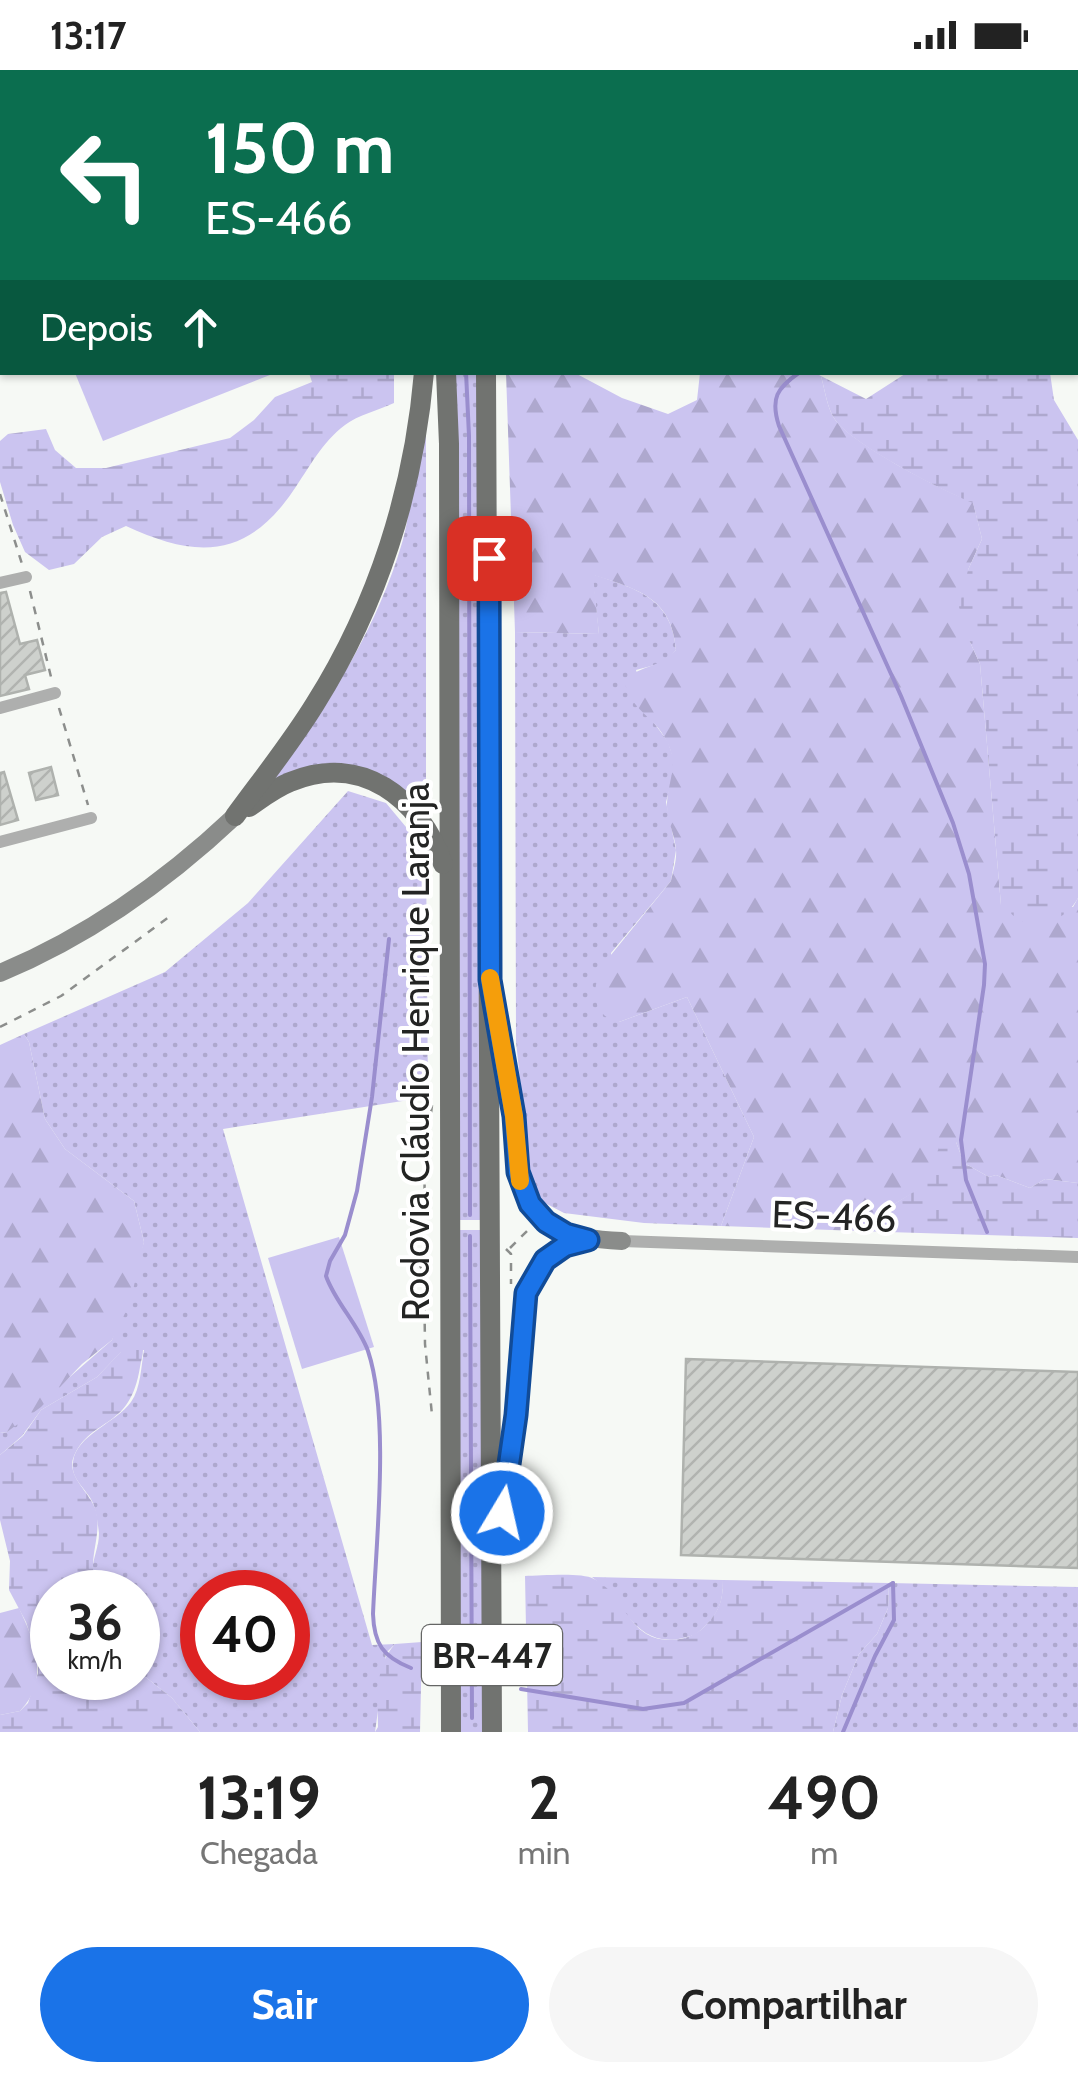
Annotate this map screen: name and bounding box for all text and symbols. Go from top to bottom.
text: 13:17 [50,12,126,59]
text: 150 m [205,105,394,191]
icon: left [40,110,170,240]
text: ES-466 [205,191,352,245]
icon: ahead [173,300,228,355]
text: Depois [40,304,153,351]
pin [447,516,532,601]
icon: arrive [462,531,517,586]
street label: Rodovia Cláudio Henrique Laranja [392,783,439,1321]
street label: ES-466 [771,1190,897,1242]
position arrow [450,1461,554,1565]
speed limit sign: 40 [180,1570,310,1700]
text: 36 [67,1592,123,1653]
road number: BR-447 [422,1625,562,1685]
text: km/h [68,1645,122,1675]
text: 13:19 [197,1761,321,1834]
text: 2 [528,1761,560,1834]
text: 490 [768,1761,881,1834]
text: Chegada [200,1833,318,1872]
text: min [518,1833,571,1872]
text: m [810,1833,838,1872]
button: Sair [40,1947,529,2062]
button: Compartilhar [549,1947,1038,2062]

